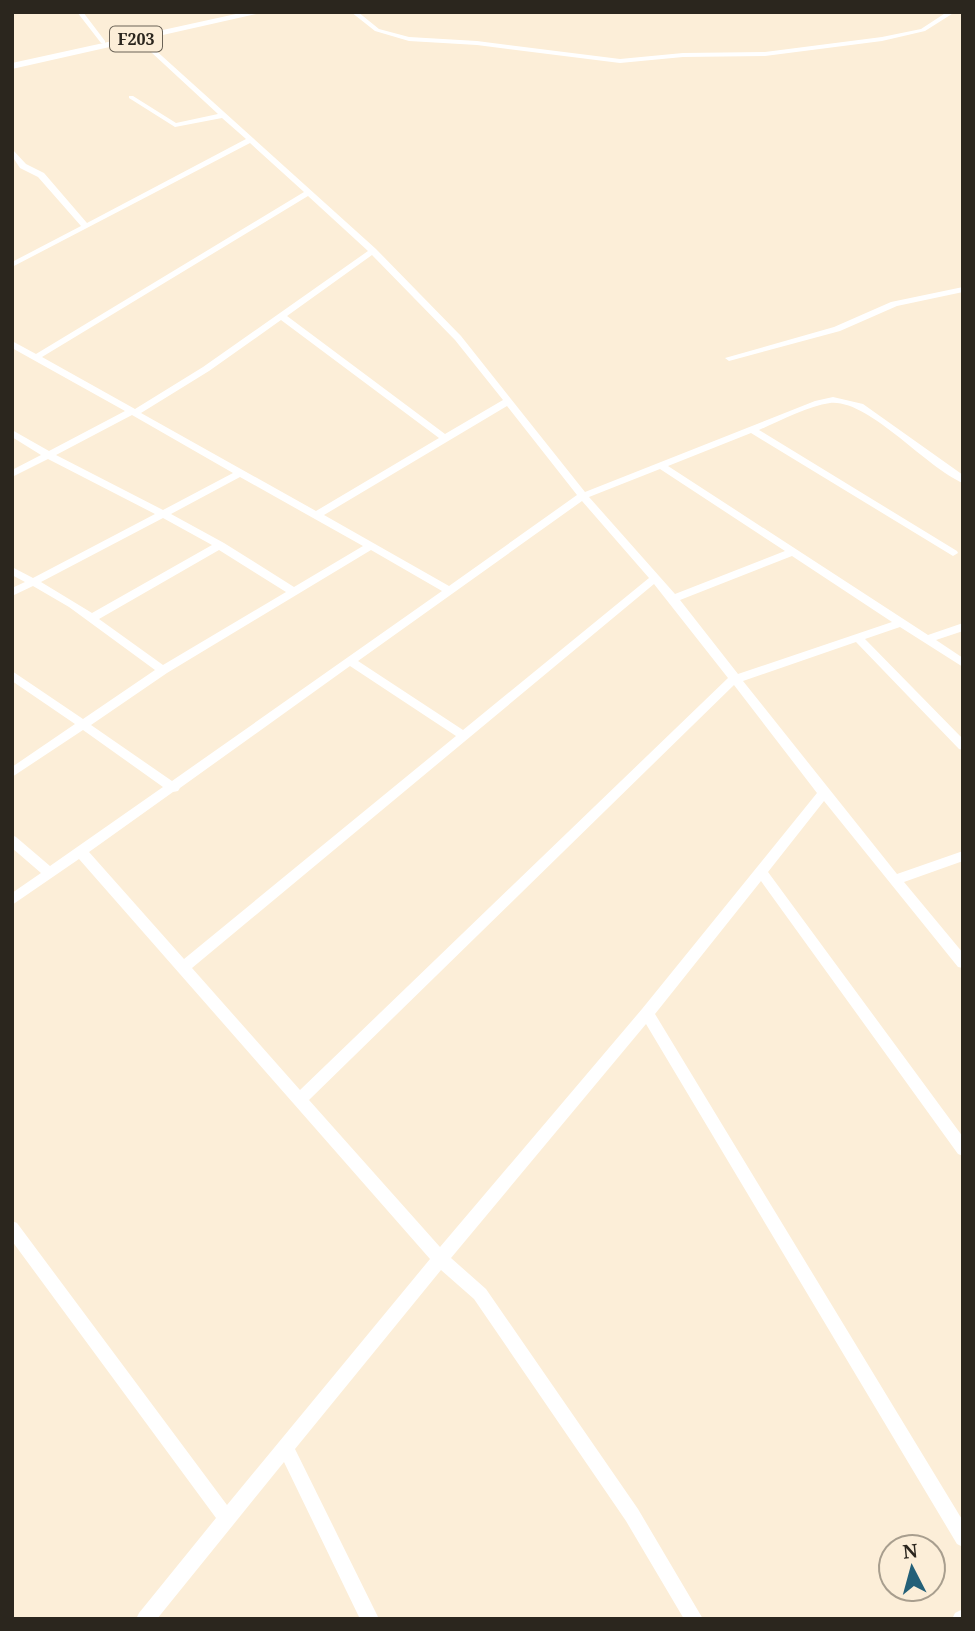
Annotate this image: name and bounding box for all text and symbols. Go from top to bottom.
road number: F203 [110,26,162,52]
north arrow [877,1533,947,1603]
text: N [901,1537,919,1565]

